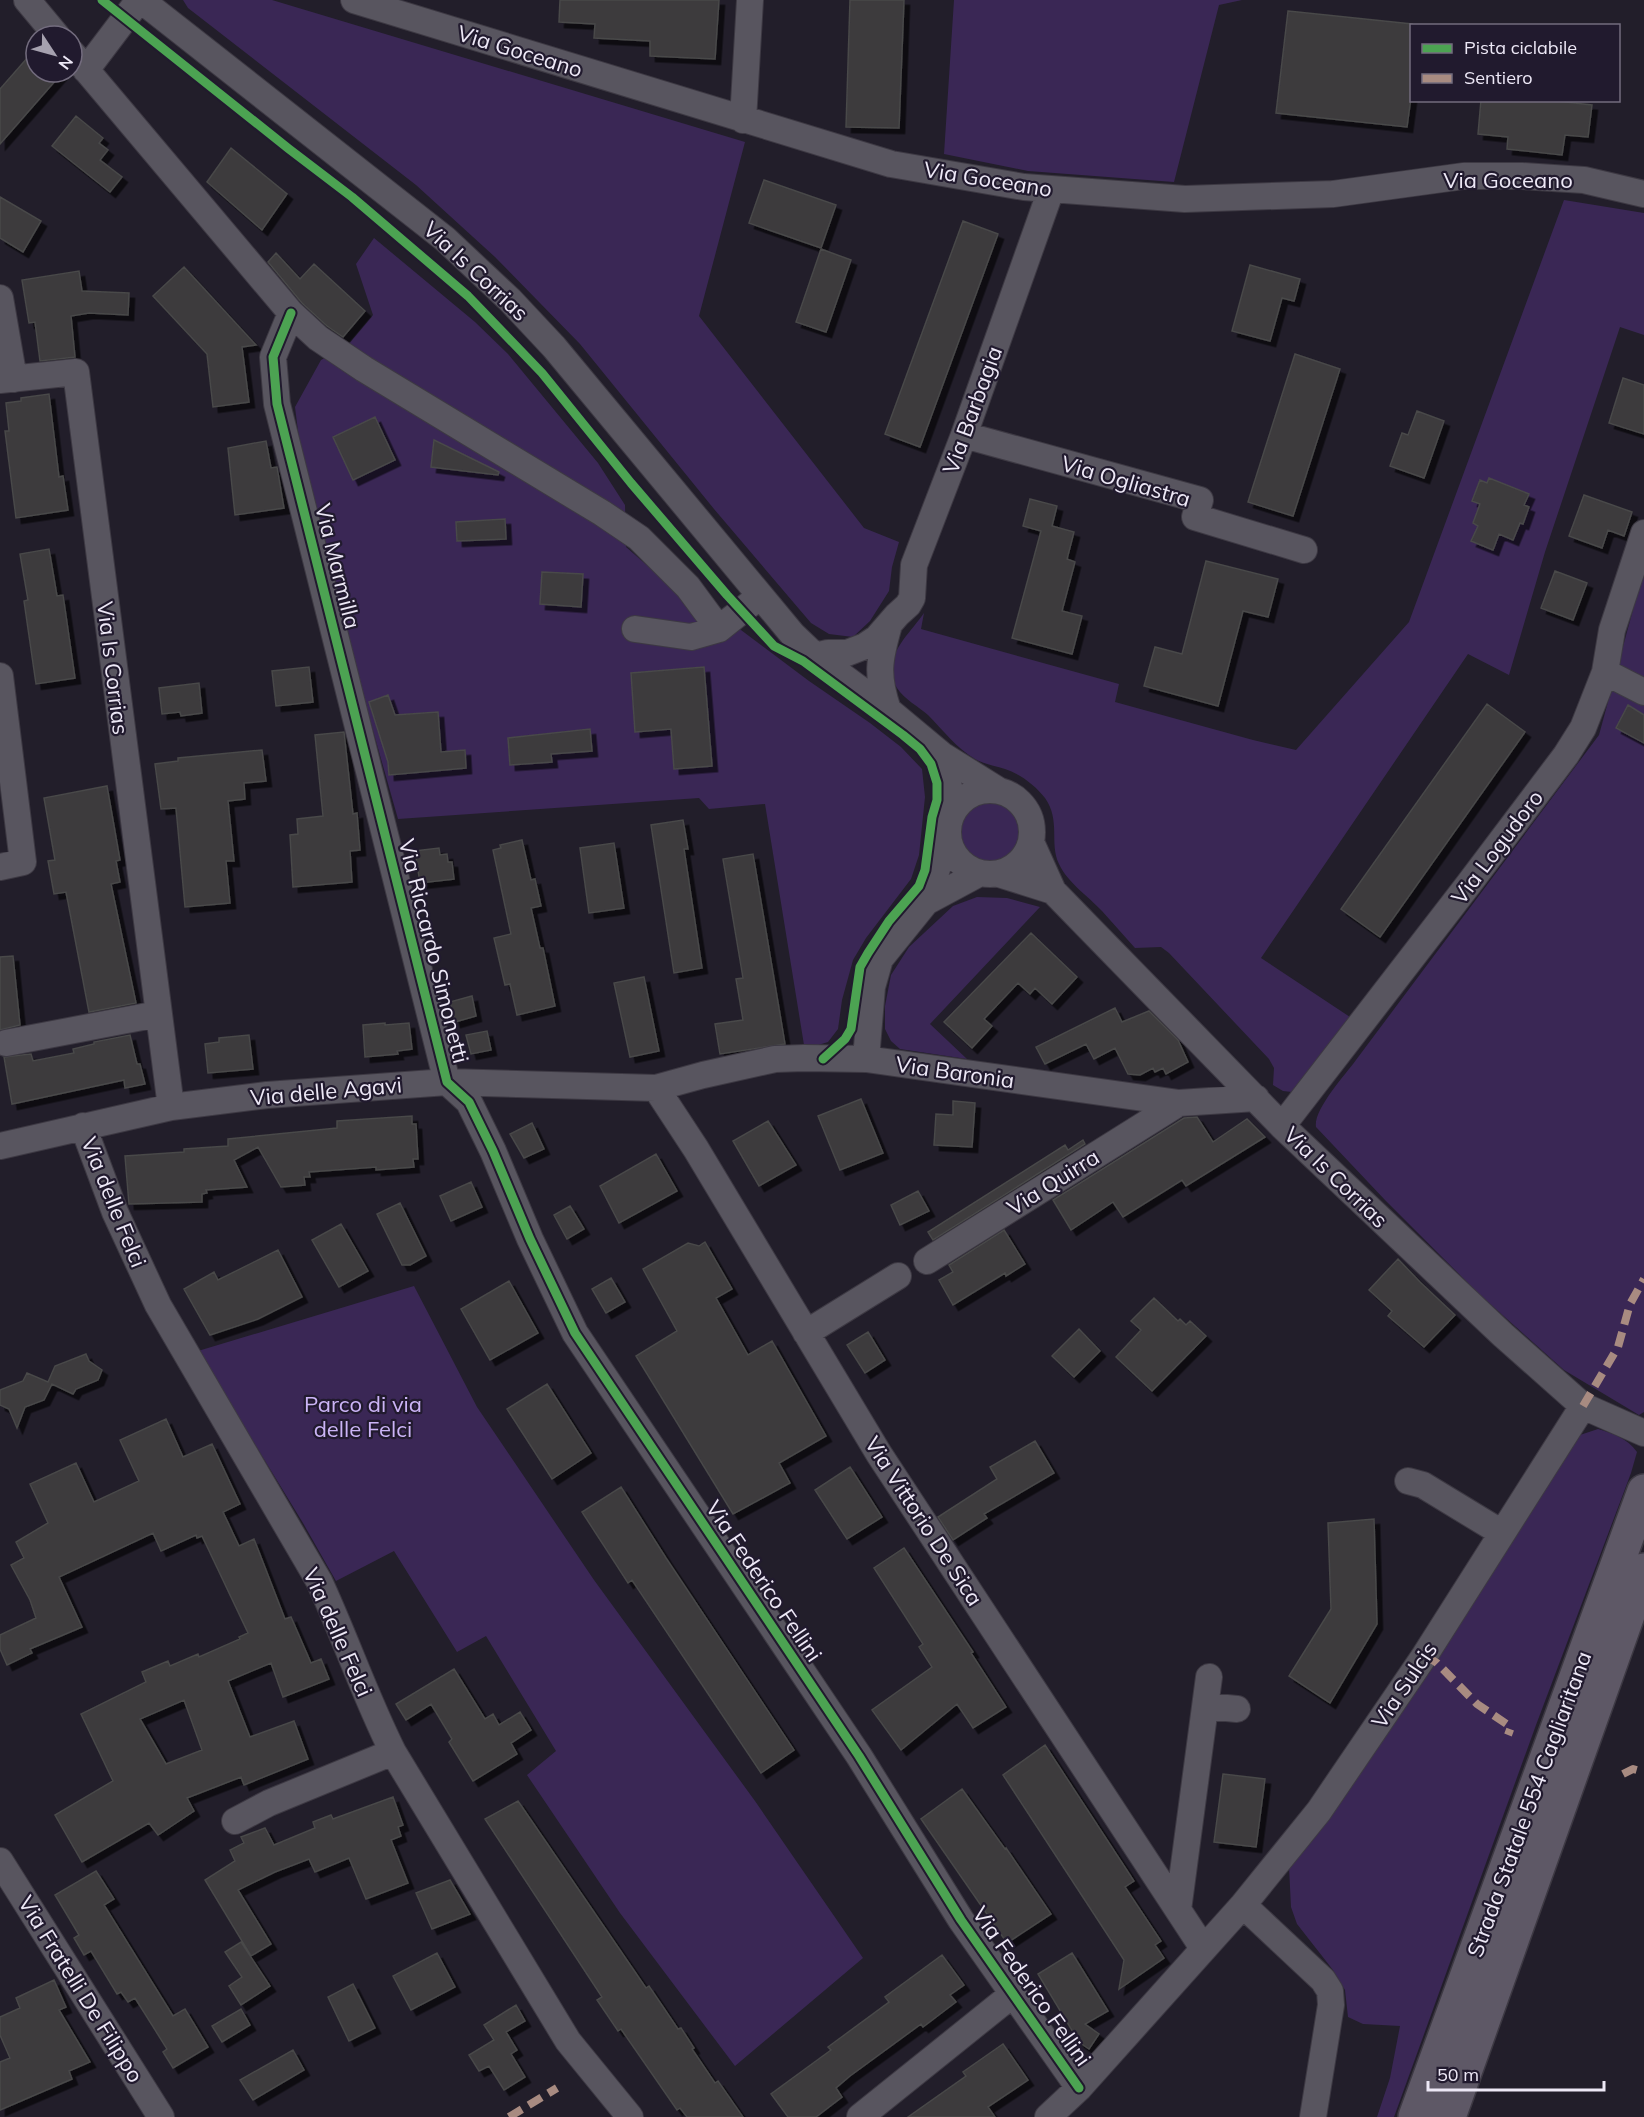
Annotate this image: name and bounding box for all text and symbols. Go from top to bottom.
street label: Via Goceano [454,19,586,83]
north arrow [24,24,84,84]
legend [1410,24,1620,102]
text: Pista ciclabile [1464,36,1577,59]
text: N [54,52,78,74]
text: Sentiero [1464,66,1533,89]
street label: Via Goceano [922,155,1054,203]
street label: Via Goceano [1443,166,1573,194]
street label: Via Is Corrias [417,215,535,327]
street label: Via Barbagia [936,342,1008,478]
street label: Via Ogliastra [1058,449,1194,513]
street label: Via Marmilla [309,501,367,631]
street label: Via Is Corrias [91,600,135,736]
street label: Via Logudoro [1445,784,1549,910]
street label: Via Riccardo Simonetti [393,836,475,1066]
street label: Via Baronia [894,1050,1016,1094]
street label: Via delle Agavi [249,1070,403,1112]
street label: Via Is Corrias [1278,1120,1394,1234]
street label: Via delle Felci [75,1133,153,1271]
street label: Via Quirra [1002,1143,1104,1221]
park label: Parco di via delle Felci [304,1390,422,1443]
street label: Via Vittorio De Sica [859,1431,989,1611]
street label: Via Federico Fellini [700,1495,828,1667]
street label: Via delle Felci [297,1563,379,1701]
street label: Via Sulcis [1365,1636,1443,1734]
street label: Strada Statale 554 Cagliaritana [1461,1647,1597,1961]
street label: Via Fratelli De Filippo [12,1890,150,2088]
street label: Via Federico Fellini [966,1901,1098,2071]
scale bar [1428,2054,1604,2092]
text: 50 m [1437,2063,1479,2086]

